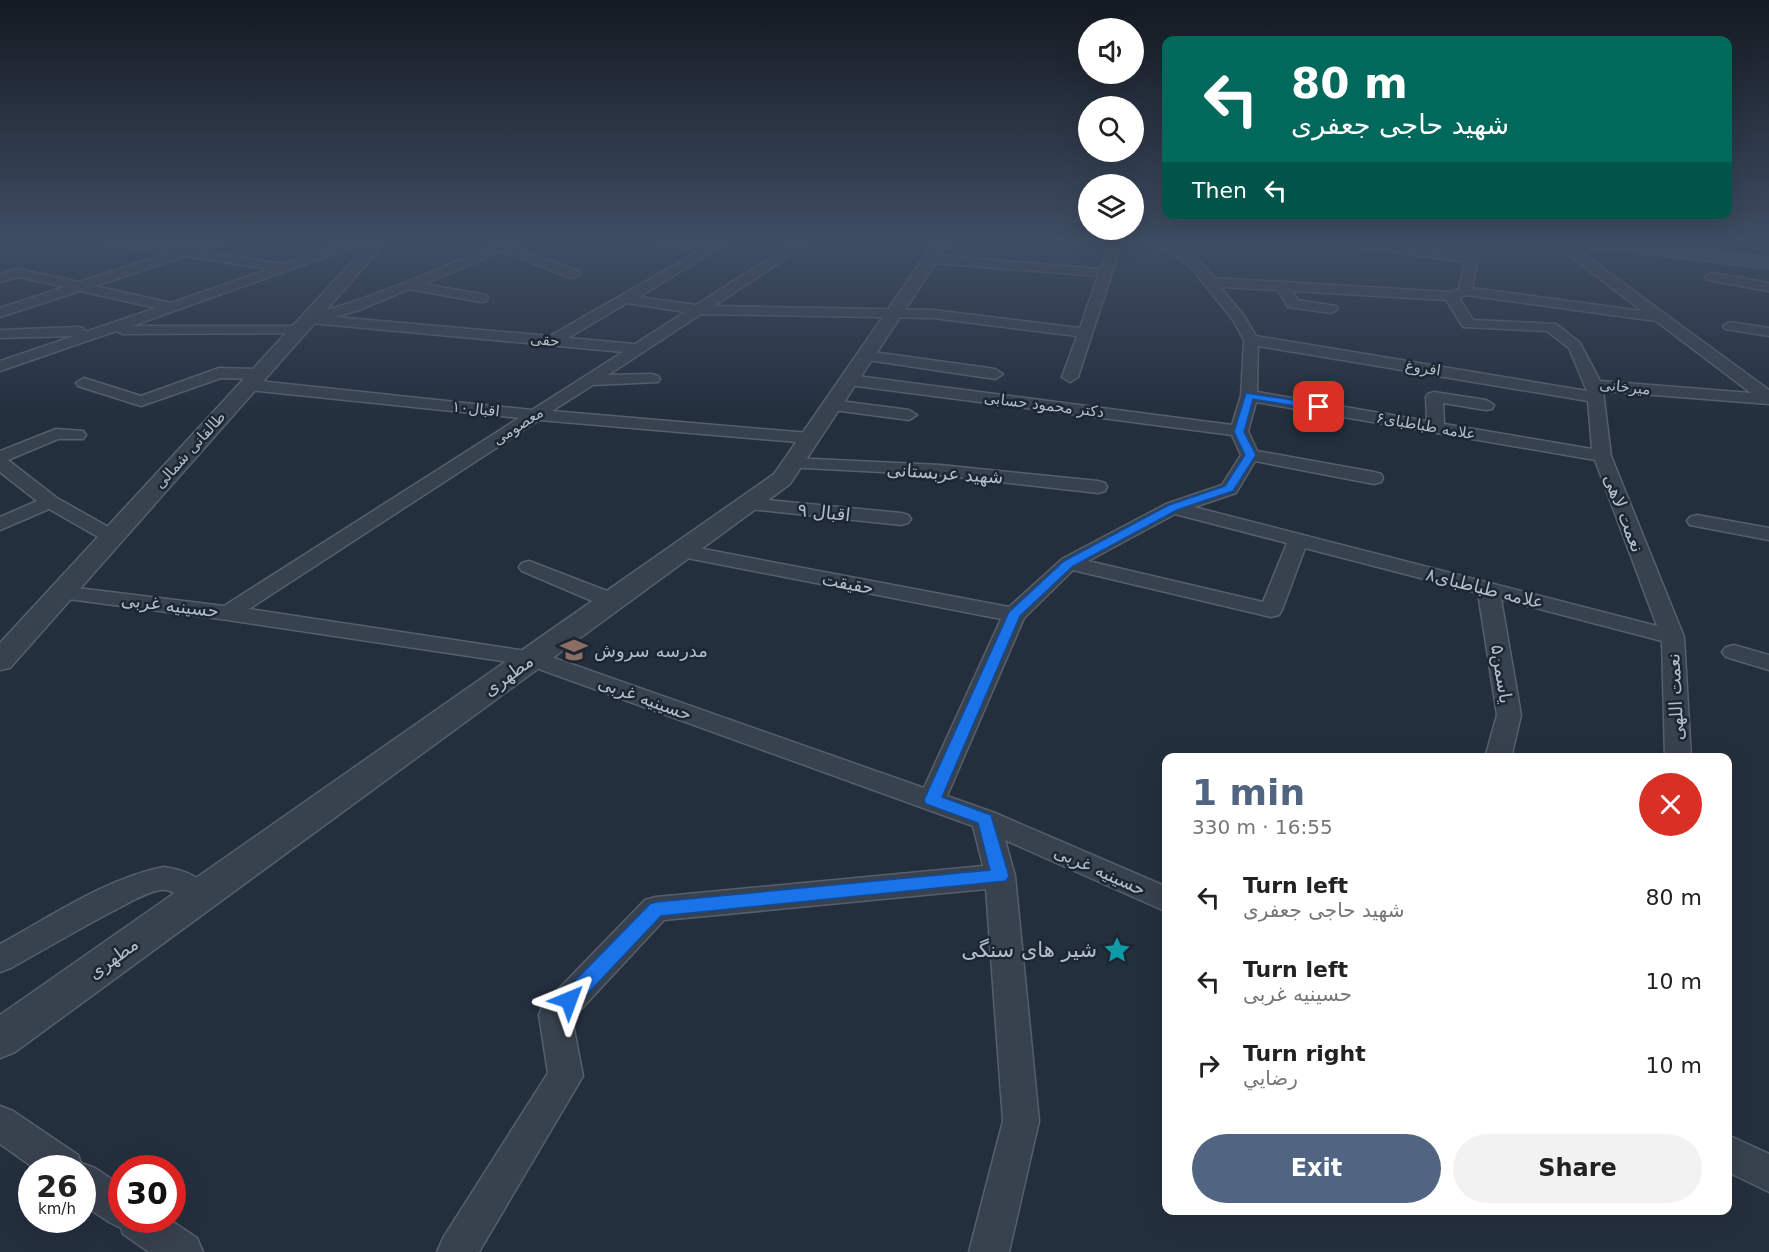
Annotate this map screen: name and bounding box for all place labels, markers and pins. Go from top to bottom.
pin [1293,381,1344,432]
school or university icon: مدرسه سروش [559,635,589,665]
place label: مدرسه سروش [594,640,708,662]
place icon: شیر های سنگی [1102,935,1132,965]
place label: شیر های سنگی [961,938,1097,962]

